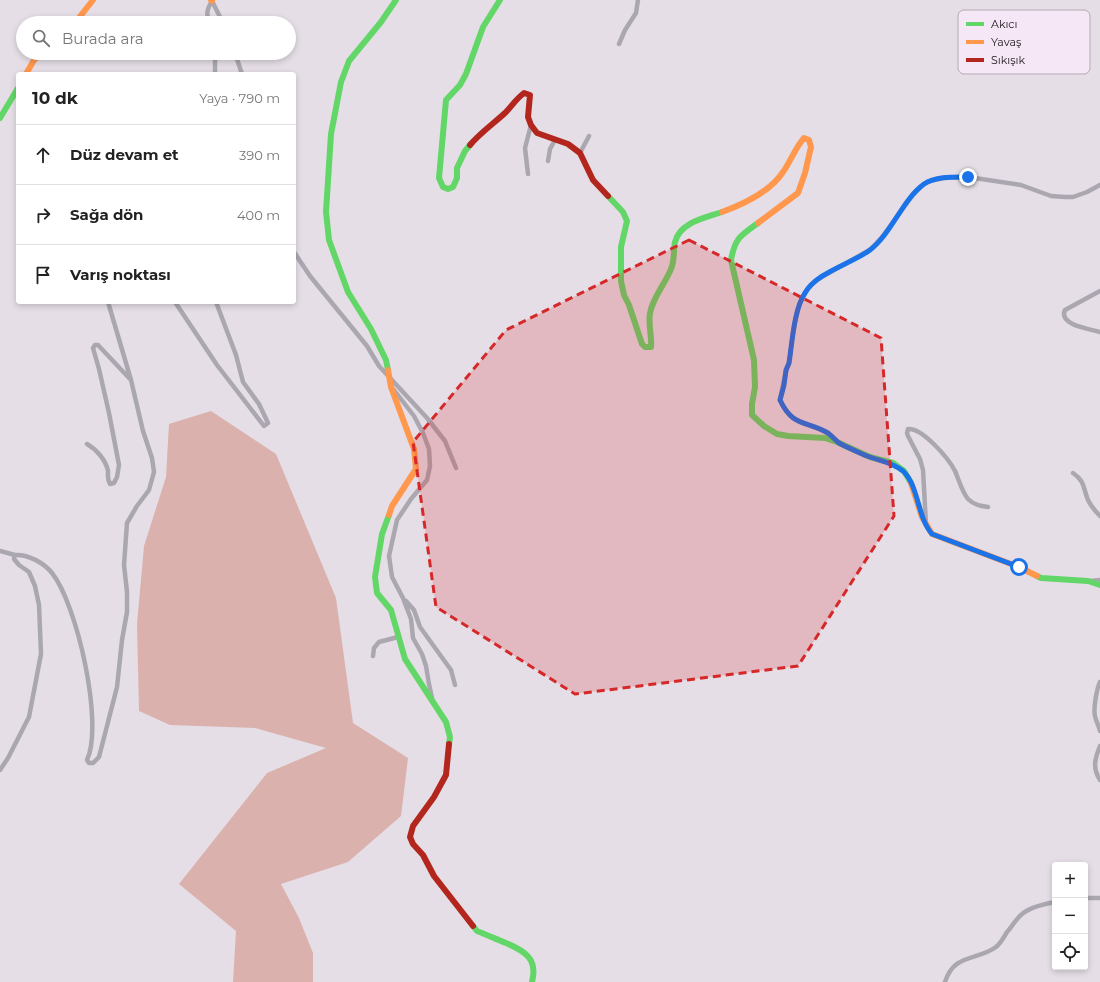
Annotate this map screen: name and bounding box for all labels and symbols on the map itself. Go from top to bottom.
legend [958,10,1090,74]
text: Akıcı [991,17,1018,31]
text: Yavaş [991,35,1022,49]
text: Sıkışık [991,53,1026,67]
route end [959,168,977,186]
route start [1010,558,1028,576]

